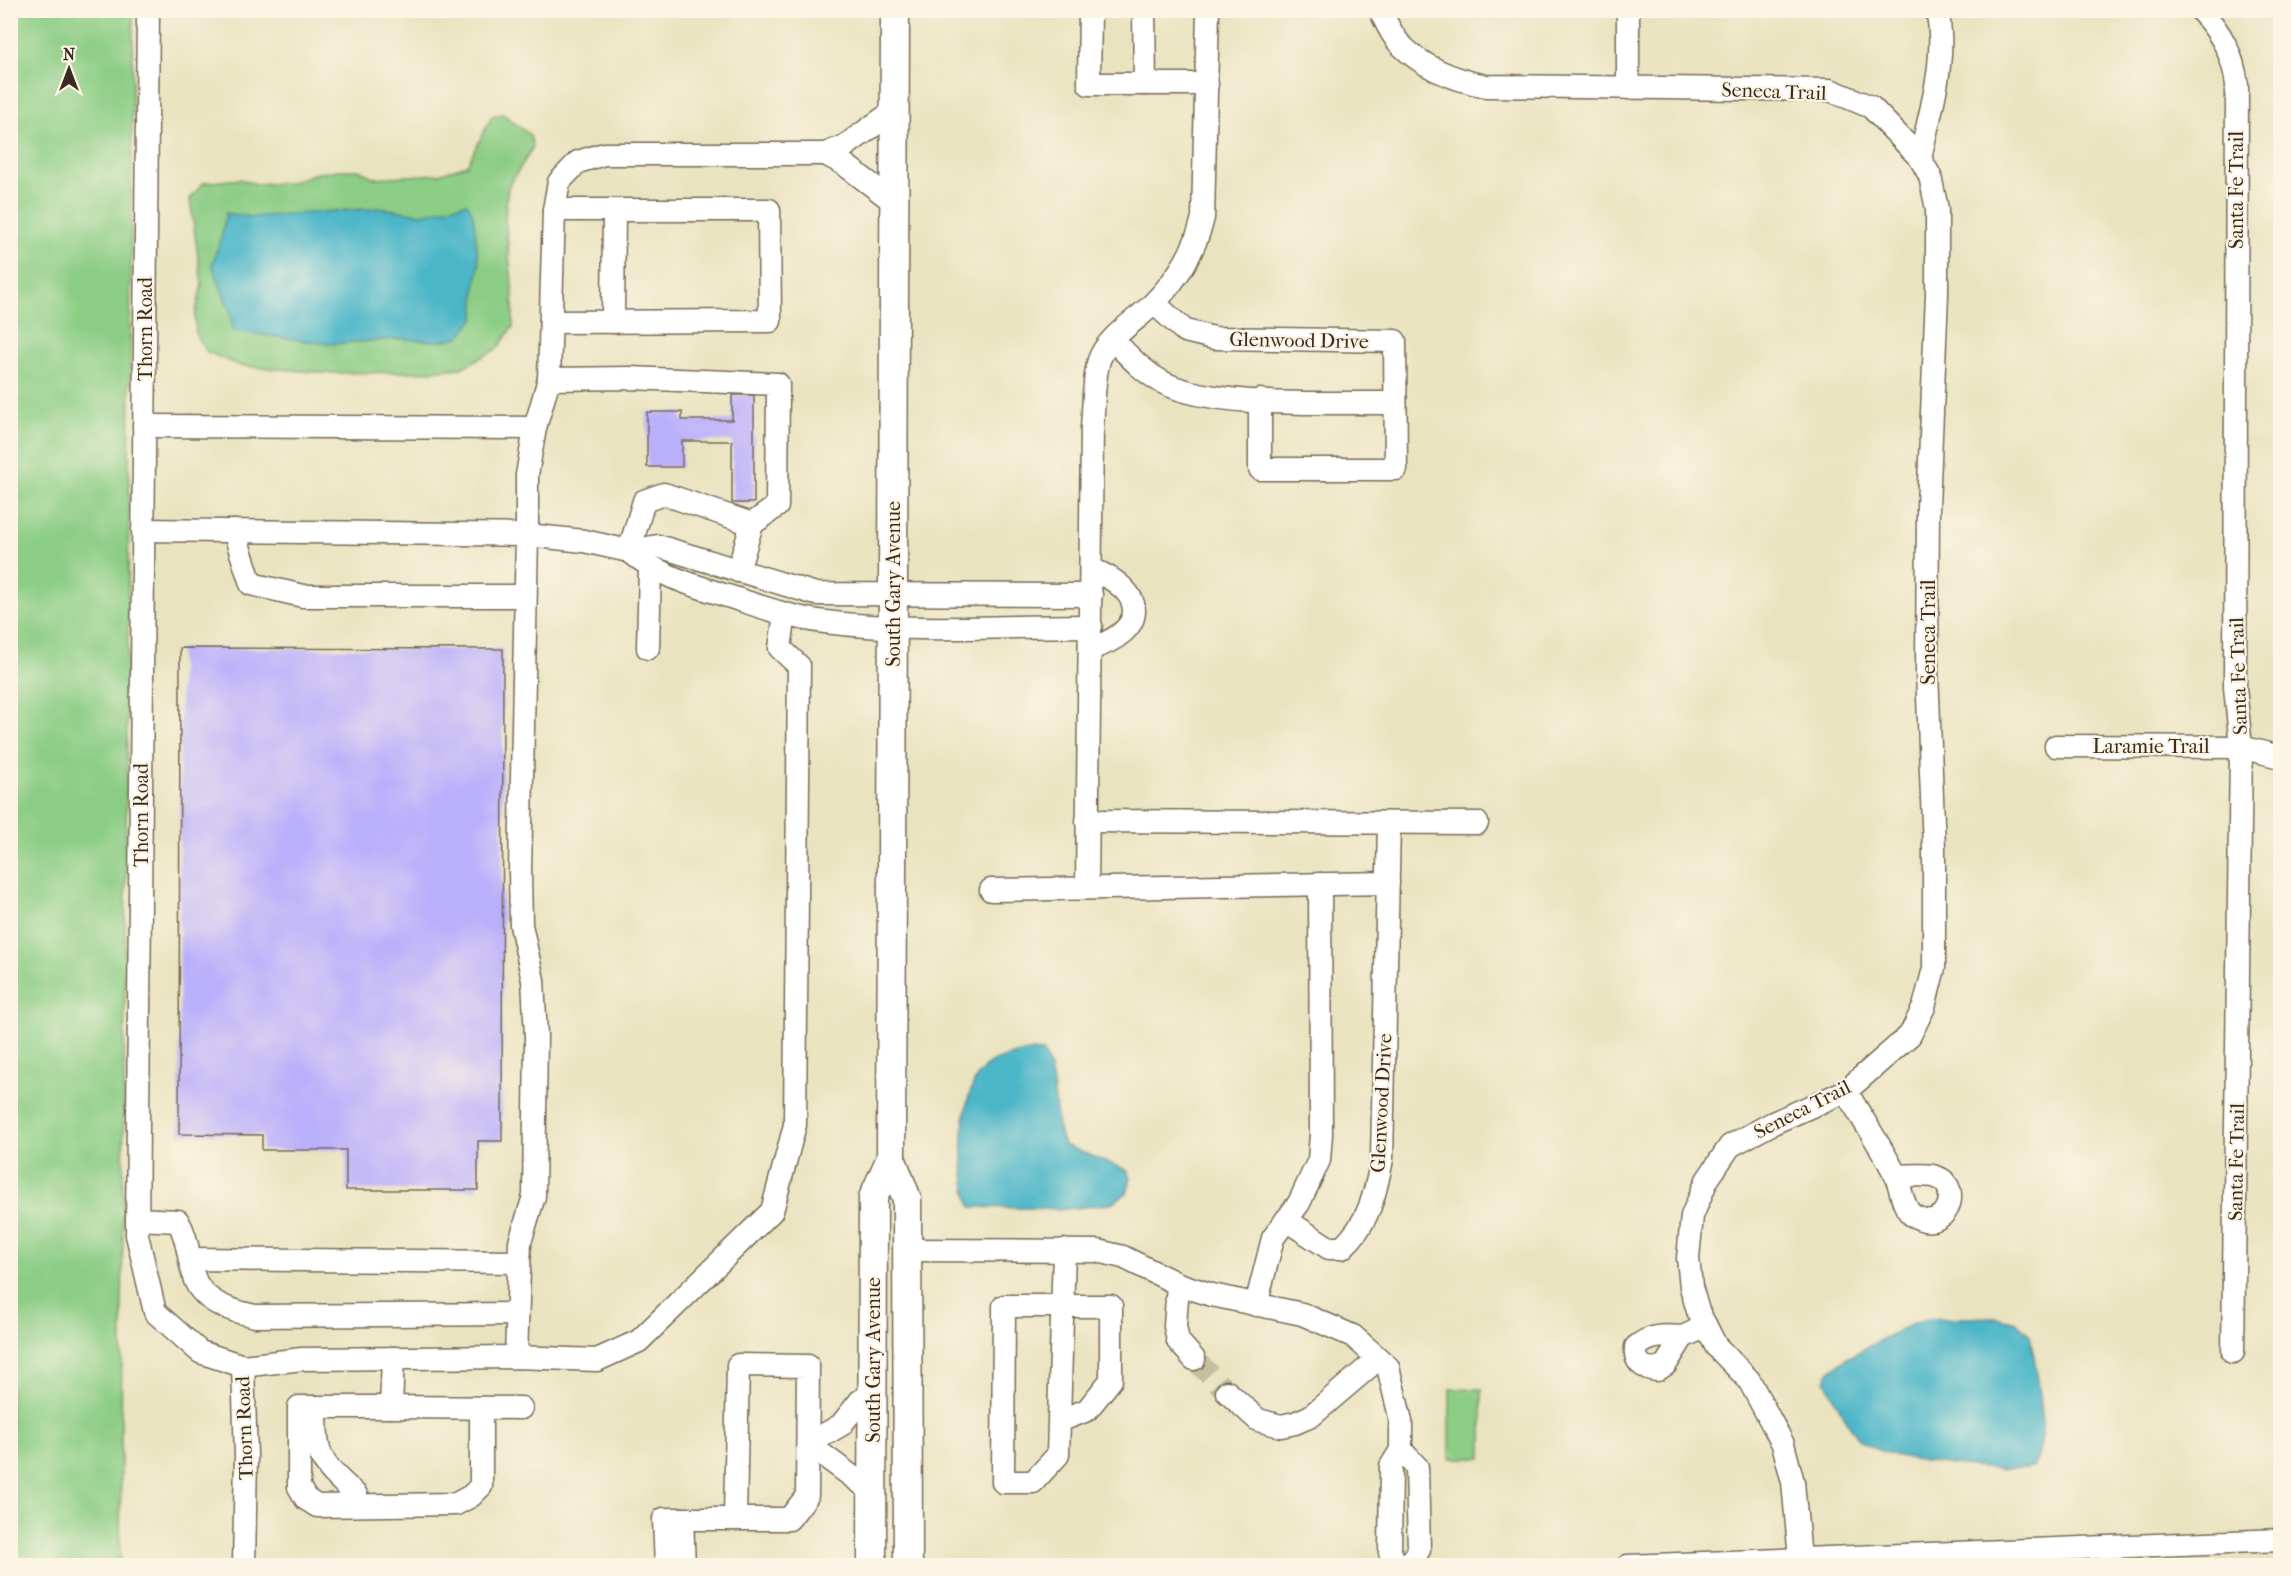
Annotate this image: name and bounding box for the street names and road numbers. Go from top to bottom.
street label: Seneca Trail [1721,78,1827,105]
street label: Santa Fe Trail [2225,131,2248,249]
street label: Thorn Road [134,276,157,381]
street label: Glenwood Drive [1229,328,1369,353]
street label: South Gary Avenue [882,501,905,667]
street label: Seneca Trail [1917,579,1940,685]
street label: Santa Fe Trail [2225,616,2252,735]
street label: Laramie Trail [2092,735,2210,758]
street label: Thorn Road [130,762,153,867]
street label: Glenwood Drive [1366,1033,1397,1173]
street label: Seneca Trail [1750,1075,1855,1144]
street label: Santa Fe Trail [2224,1102,2249,1221]
street label: South Gary Avenue [862,1277,885,1443]
street label: Thorn Road [231,1375,258,1480]

